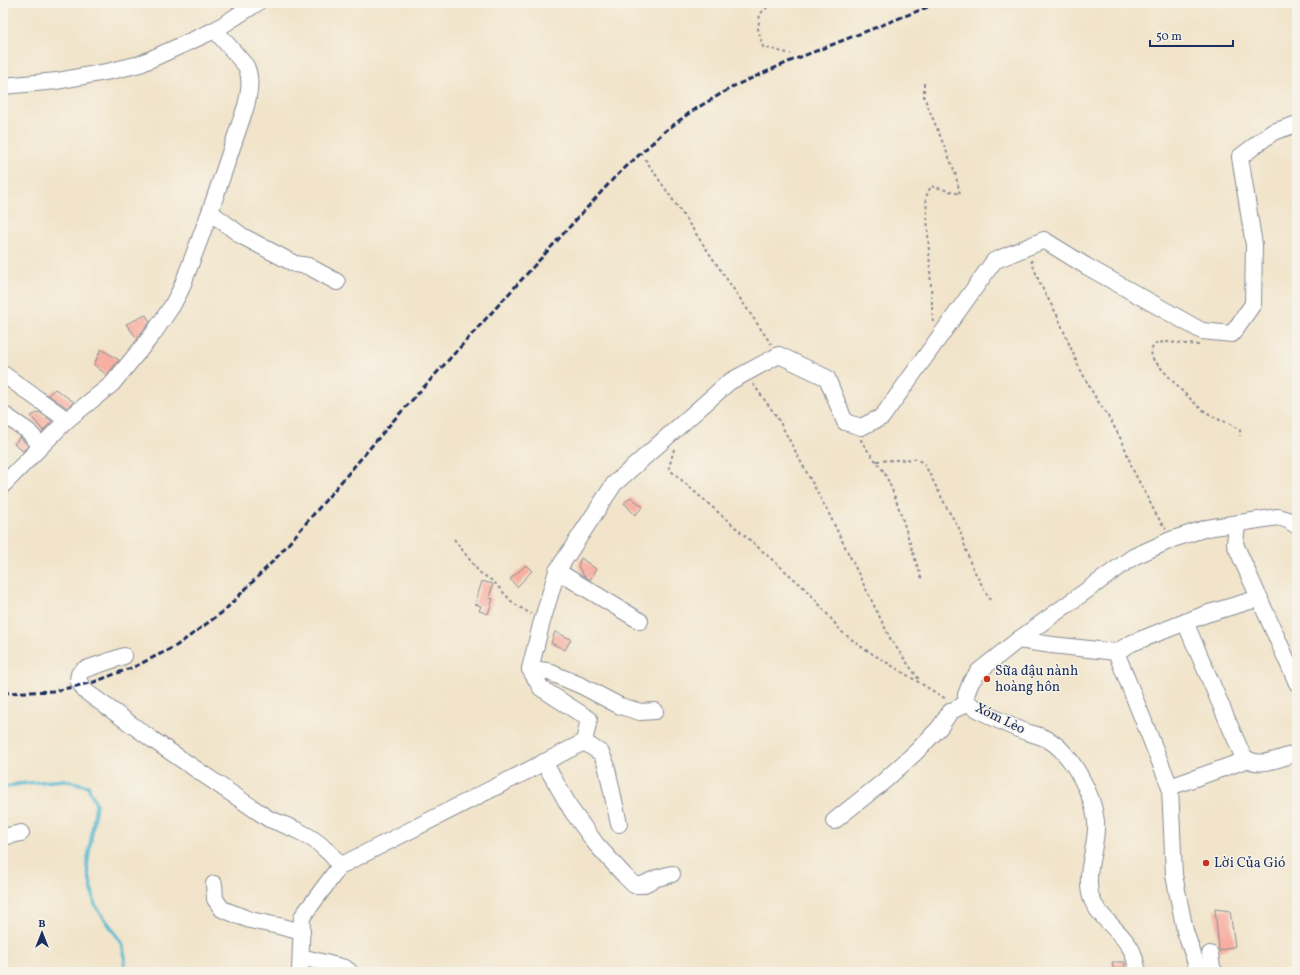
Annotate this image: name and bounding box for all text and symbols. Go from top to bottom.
scale bar [1150,22,1233,48]
text: 50 m [1156,29,1182,45]
place label: Sữa đậu nành hoàng hôn [995,662,1078,697]
marker: Sữa đậu nành hoàng hôn [982,674,992,684]
street label: Xóm Lèo [972,699,1028,739]
place label: Lời Của Gió [1214,854,1285,873]
marker: Lời Của Gió [1201,858,1211,868]
north arrow [22,913,62,953]
text: B [38,917,46,932]

